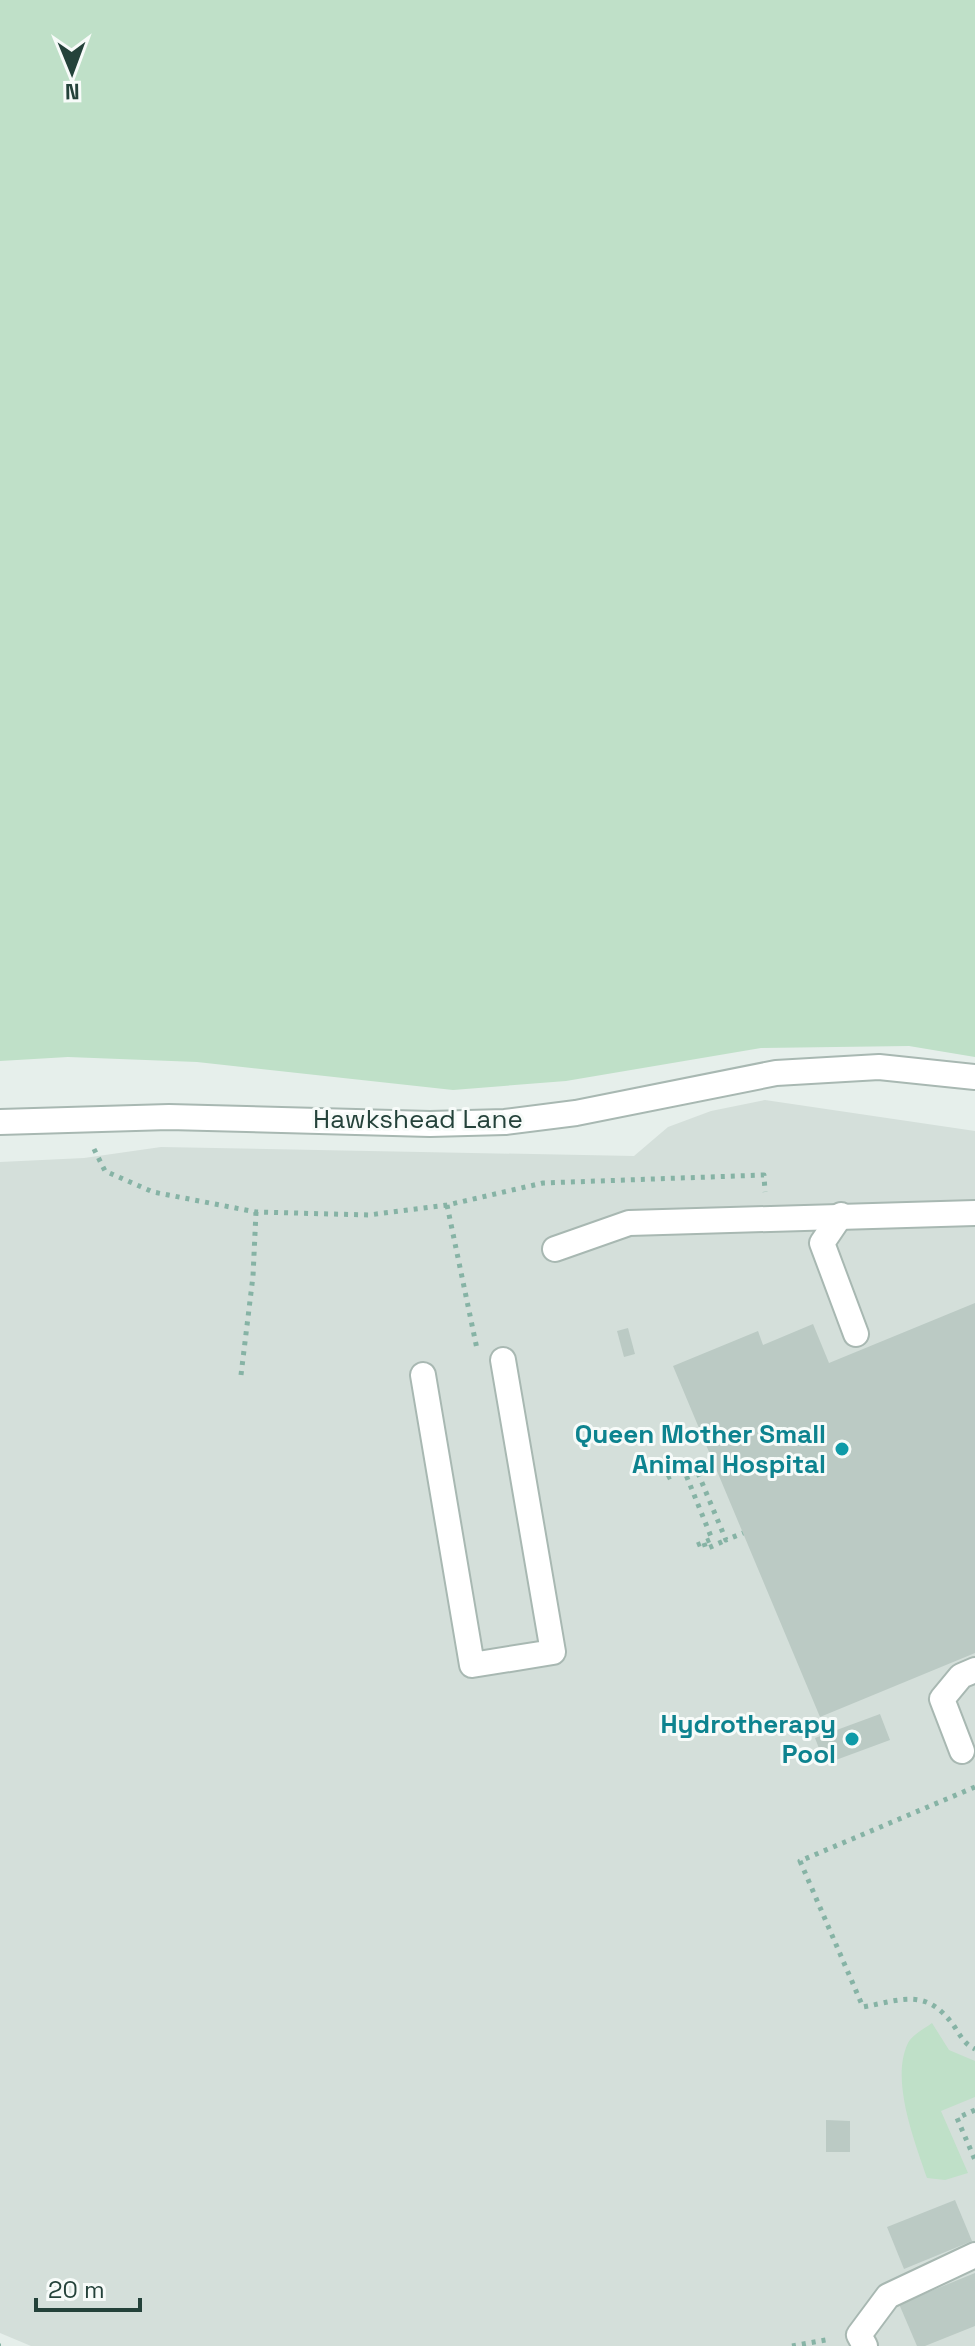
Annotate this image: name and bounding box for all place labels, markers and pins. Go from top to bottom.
place label: Queen Mother Small Animal Hospital [575,1417,826,1481]
marker: Queen Mother Small Animal Hospital [833,1440,851,1458]
place label: Hydrotherapy Pool [661,1707,836,1771]
marker: Hydrotherapy Pool [843,1730,861,1748]

